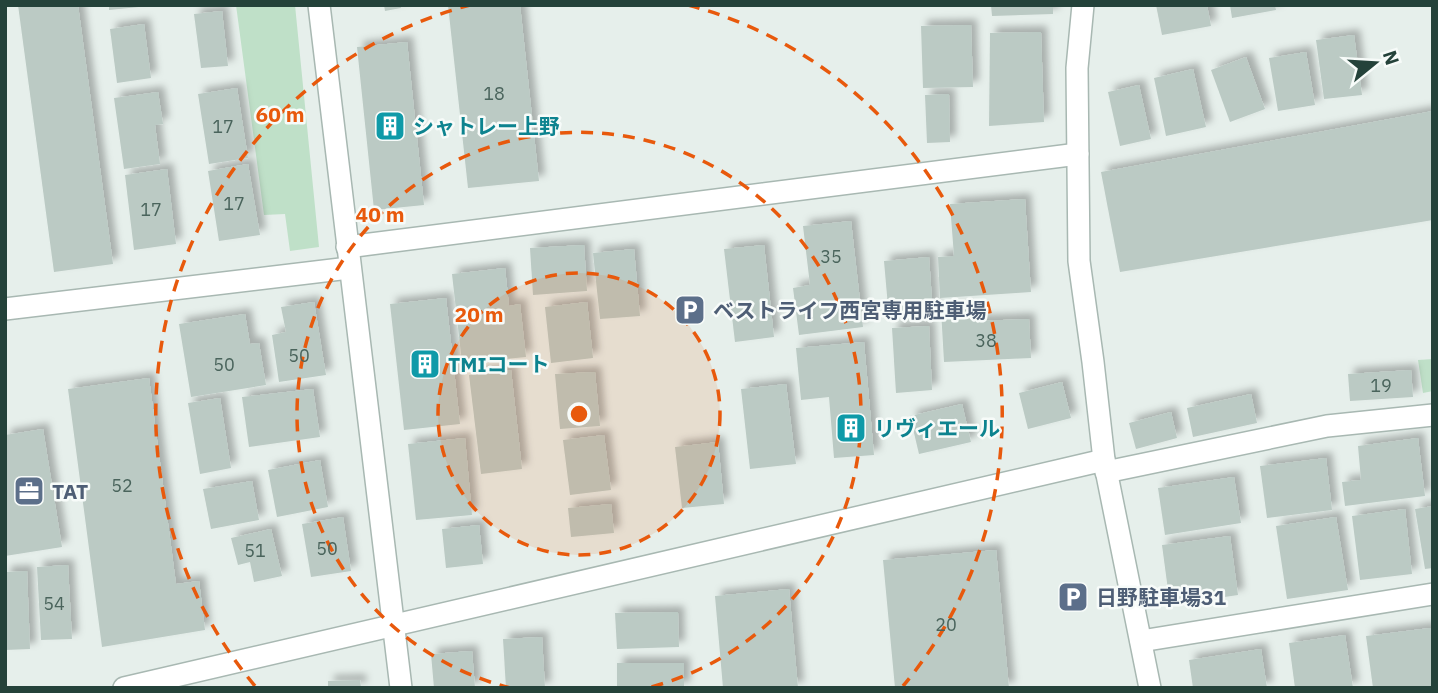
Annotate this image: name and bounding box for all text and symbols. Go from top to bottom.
north arrow [1340,28,1410,98]
text: N [1378,47,1405,68]
house number: 18 [483,82,505,105]
text: 60 m [256,100,304,128]
building icon: シャトレー上野 [373,109,407,143]
place label: シャトレー上野 [413,112,560,140]
house number: 17 [212,115,234,138]
house number: 17 [223,192,245,215]
house number: 17 [140,198,162,221]
text: 40 m [356,200,404,228]
house number: 35 [820,245,842,268]
parking icon: ベストライフ西宮専用駐車場 [673,293,707,327]
place label: ベストライフ西宮専用駐車場 [713,296,986,324]
text: 20 m [455,300,503,328]
house number: 38 [975,329,997,352]
house number: 50 [288,344,310,367]
building icon: TMIコート [408,347,442,381]
place label: TMIコート [448,350,550,378]
house number: 50 [213,353,235,376]
house number: 19 [1370,374,1392,397]
centre of rings [567,402,591,426]
building icon: リヴィエール [834,411,868,445]
place label: リヴィエール [874,414,1000,442]
office icon: TAT [12,474,46,508]
house number: 52 [111,474,133,497]
place label: TAT [52,477,88,505]
house number: 50 [316,537,338,560]
house number: 51 [244,539,266,562]
parking icon: 日野駐車場31 [1056,580,1090,614]
place label: 日野駐車場31 [1096,583,1227,611]
house number: 54 [43,592,65,615]
house number: 20 [935,613,957,636]

